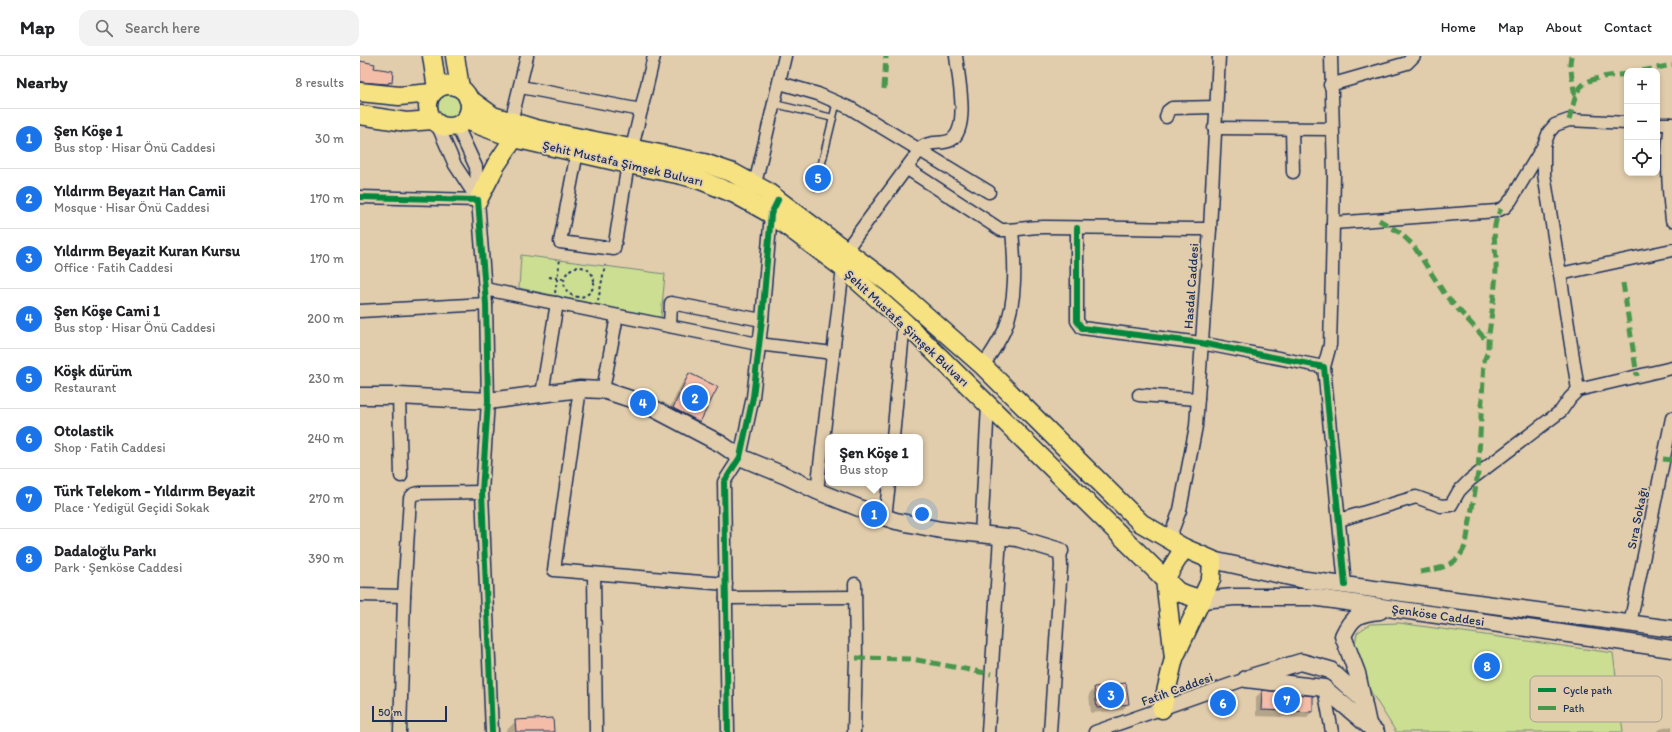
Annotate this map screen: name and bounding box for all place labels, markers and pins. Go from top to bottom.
pin: 5 [805,163,831,193]
pin: 2 [682,383,708,413]
pin: 4 [630,388,656,418]
pin: 1 [861,499,887,529]
pin: 8 [1474,651,1500,681]
pin: 3 [1098,680,1124,710]
pin: 7 [1274,685,1300,715]
pin: 6 [1210,688,1236,718]

